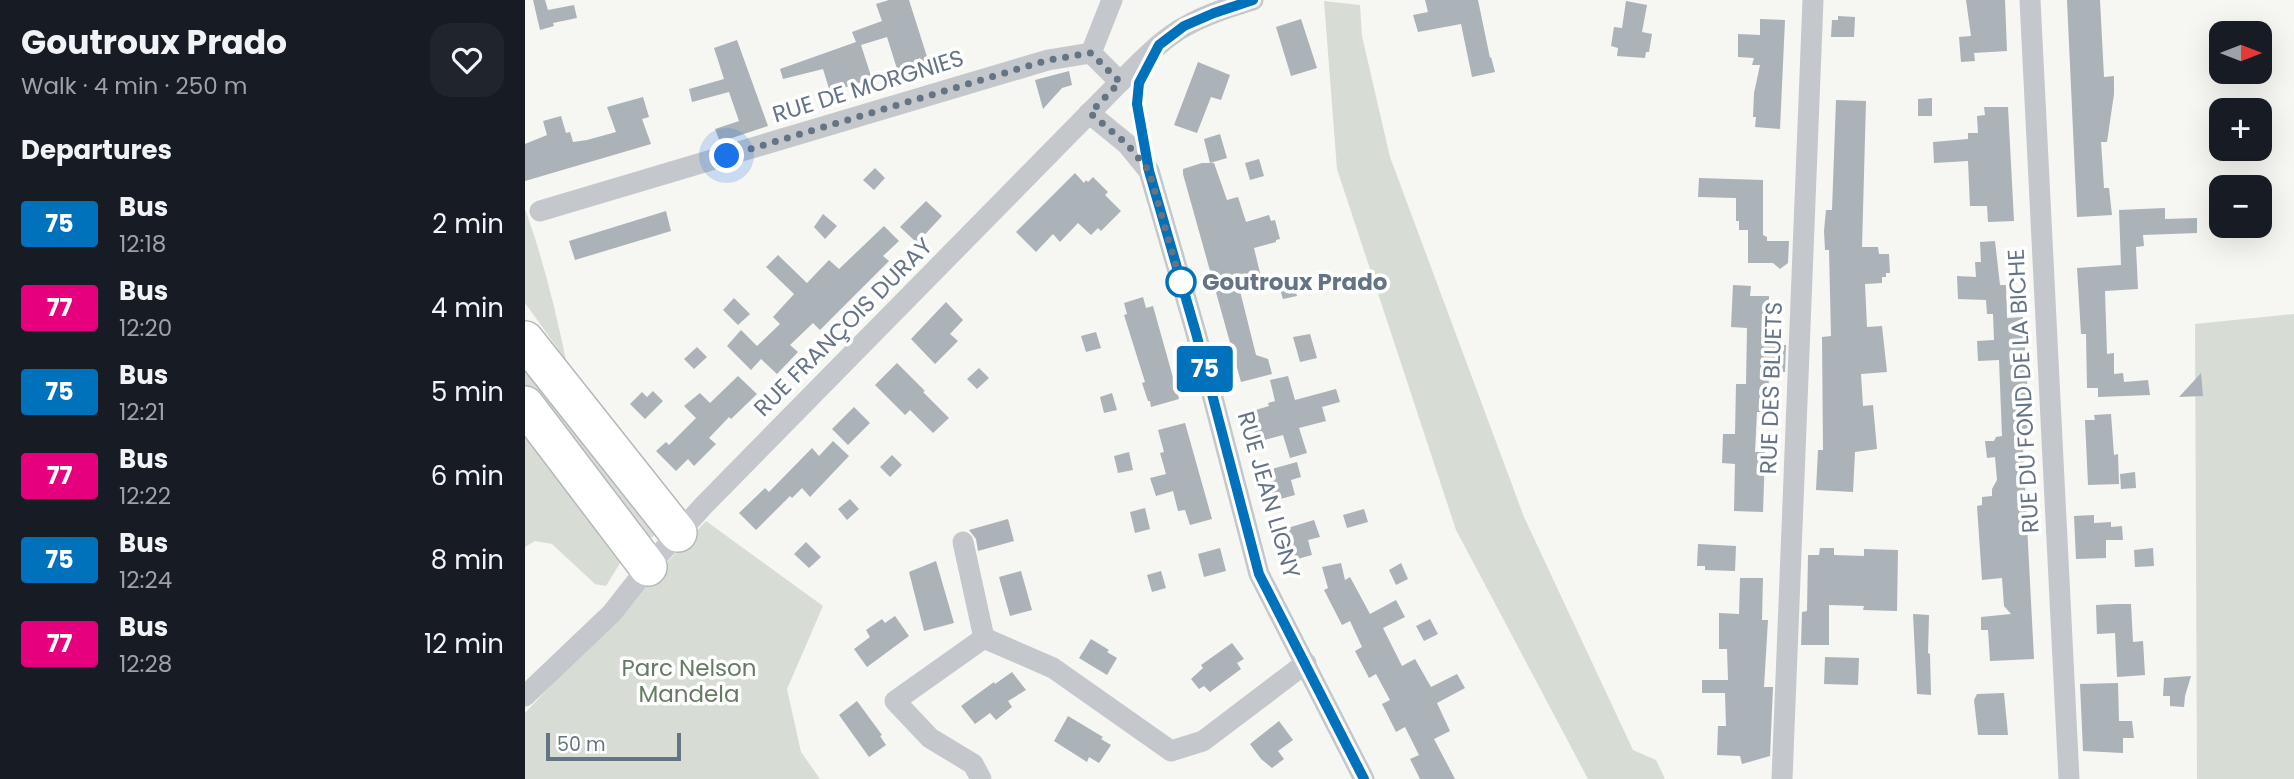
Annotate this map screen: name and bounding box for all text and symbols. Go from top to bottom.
text: Goutroux Prado [21,19,287,66]
north arrow [2209,21,2271,84]
map controls [2209,21,2272,238]
button: heart [430,23,504,97]
street label: RUE DE MORGNIES [768,42,968,130]
text: Walk · 4 min · 250 m [21,70,247,102]
button: + [2209,98,2272,161]
text: Departures [21,132,172,168]
your location [709,138,744,173]
button: − [2209,175,2272,238]
text: Bus [119,189,168,225]
text: 2 min [432,206,504,242]
text: 75 [45,207,74,240]
text: 12:18 [119,228,166,260]
street label: RUE FRANÇOIS DURAY [747,231,939,423]
street label: RUE DU FOND DE LA BICHE [2000,248,2046,534]
place label: Goutroux Prado [1202,266,1388,298]
marker: Goutroux Prado [1166,267,1196,297]
text: Bus [119,273,168,309]
text: 4 min [431,290,504,326]
text: 77 [47,291,72,324]
street label: RUE DES BLUETS [1752,301,1790,475]
text: 12:20 [119,312,172,344]
line badge: 75 [1173,346,1237,392]
text: 75 [1191,352,1219,385]
text: Bus [119,357,168,393]
text: 5 min [431,374,504,410]
text: 75 [45,375,74,408]
text: 12:21 [119,396,165,428]
street label: RUE JEAN LIGNY [1230,408,1308,582]
text: Bus [119,441,168,477]
text: 6 min [431,458,504,494]
text: 77 [47,459,72,492]
text: 12:22 [119,480,171,512]
text: Bus [119,525,168,561]
text: 8 min [431,542,504,578]
text: 75 [45,543,74,576]
text: 12:24 [119,564,172,596]
text: Bus [119,609,168,645]
text: 12 min [424,626,504,662]
text: 77 [47,627,72,660]
text: 12:28 [119,648,172,680]
park label: Parc Nelson Mandela [621,652,757,710]
scale bar [546,730,681,762]
text: 50 m [557,731,606,758]

